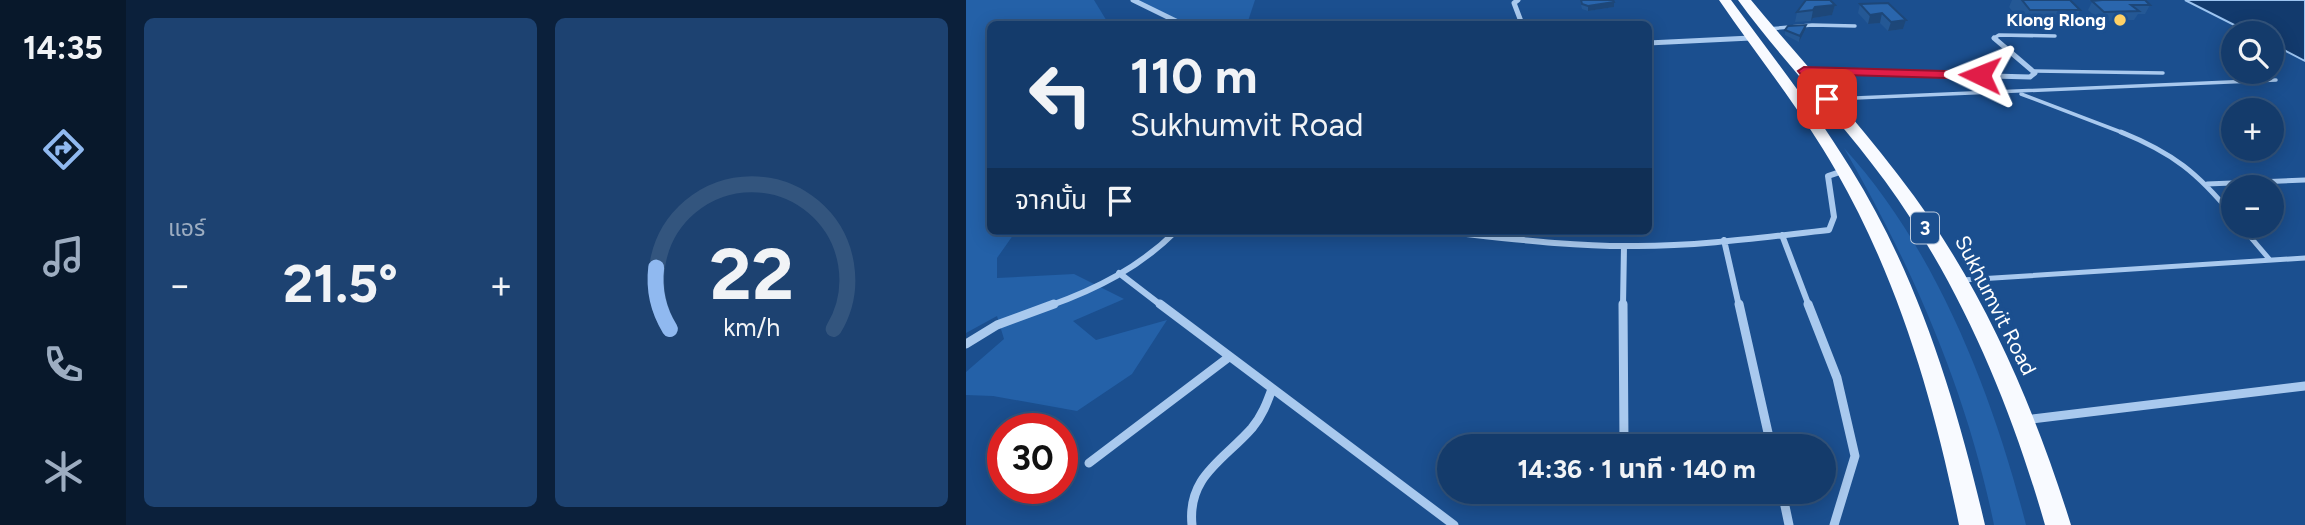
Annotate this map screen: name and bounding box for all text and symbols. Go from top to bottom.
place label: Klong Rlong [2006,9,2106,31]
marker: Klong Rlong [2112,12,2128,28]
map controls [2221,21,2284,238]
button: search [2221,21,2284,84]
text: 14:35 [23,29,103,67]
position arrow [1943,38,2017,112]
text: 110 m [1130,46,1258,105]
icon: left [1015,49,1106,140]
pin [1797,69,1857,129]
icon: arrive [1808,80,1846,118]
button: + [2221,98,2284,161]
text: Sukhumvit Road [1130,106,1363,144]
icon: directions [39,125,88,174]
button: − [2221,175,2284,238]
icon: arrive [1101,182,1139,220]
text: จากนั้น [1015,184,1087,216]
road number: 3 [1911,212,1939,244]
text: แอร์ [168,214,205,242]
text: 22 [709,230,794,317]
street label: Sukhumvit Road [1950,231,2042,379]
icon: music [39,232,88,281]
text: 21.5° [283,253,398,315]
text: − [168,262,192,308]
text: + [489,262,513,308]
text: km/h [723,311,780,341]
icon: phone [39,340,88,389]
speed limit sign: 30 [987,413,1078,504]
icon: climate [39,447,88,496]
text: 14:36 · 1 นาที · 140 m [1517,453,1756,485]

